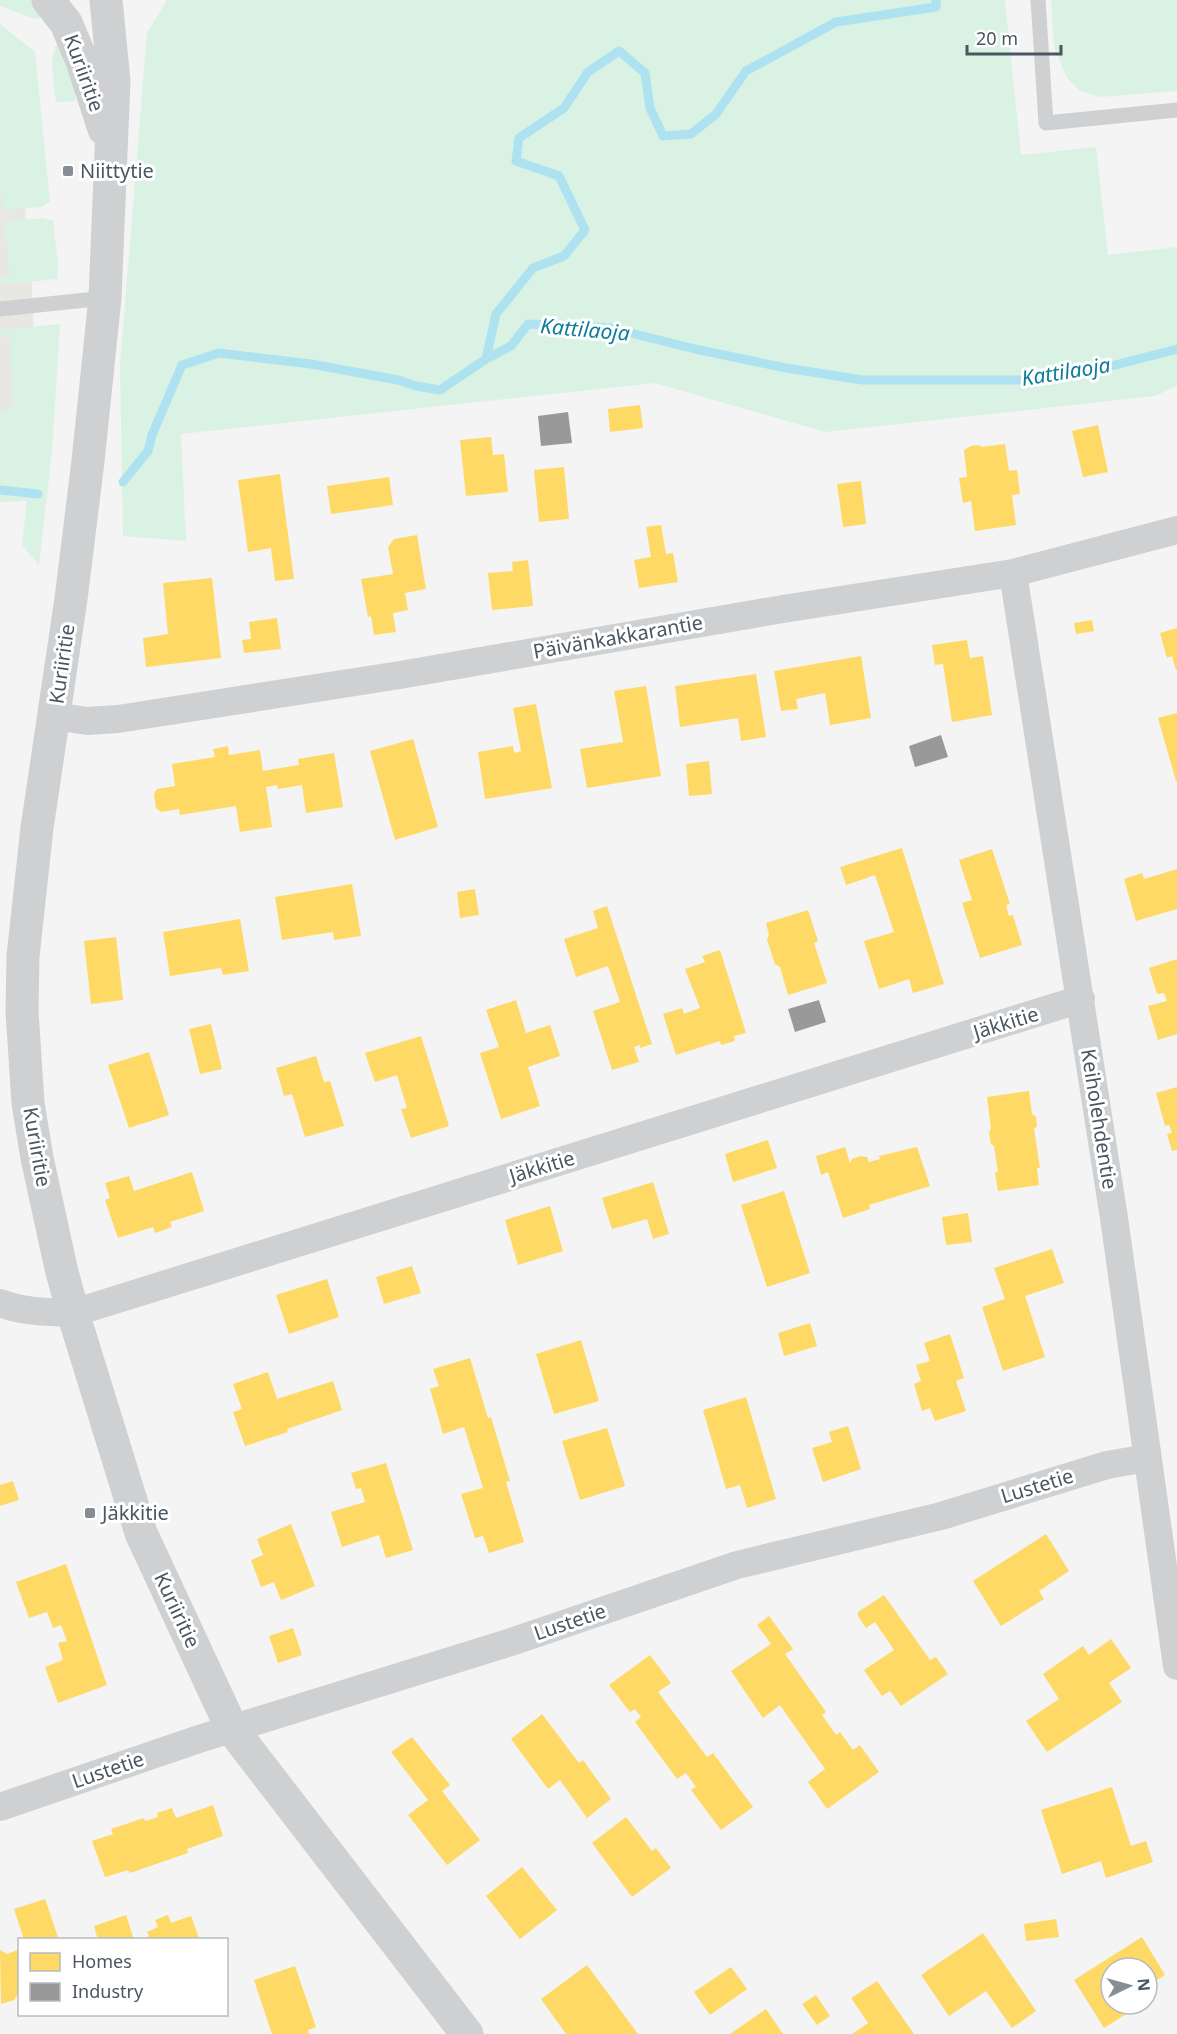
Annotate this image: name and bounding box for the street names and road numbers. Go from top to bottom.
street label: Kuriiritie [58,30,111,115]
street label: Päivänkakkarantie [531,608,705,665]
street label: Kuriiritie [43,622,80,706]
street label: Jäkkitie [968,1000,1042,1046]
street label: Keiholehdentie [1075,1047,1124,1191]
street label: Kuriiritie [17,1105,58,1189]
street label: Jäkkitie [504,1144,578,1190]
street label: Lustetie [997,1462,1076,1509]
street label: Kuriiritie [148,1568,207,1652]
street label: Lustetie [530,1597,609,1646]
street label: Lustetie [68,1745,147,1794]

